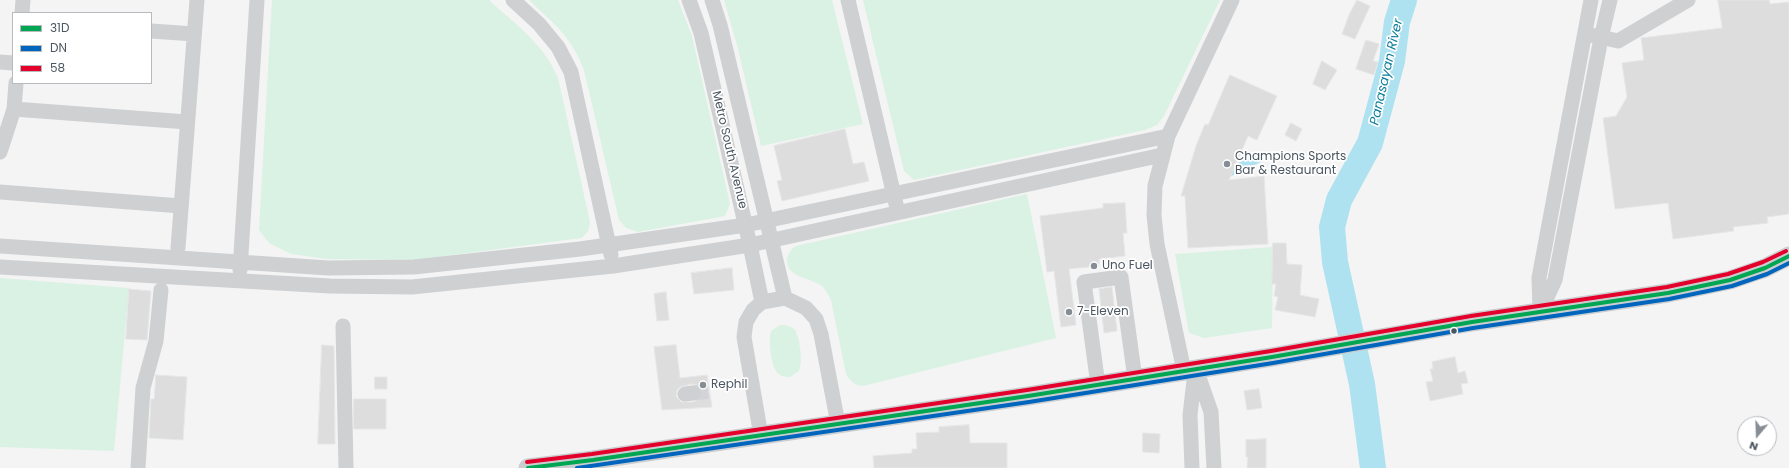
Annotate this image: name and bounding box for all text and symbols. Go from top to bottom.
legend [12,12,152,84]
water label: Panasayan River [1367,17,1407,127]
text: 31D [50,19,69,36]
text: DN [50,39,67,56]
text: 58 [50,59,65,76]
street label: Metro South Avenue [708,90,750,210]
place label: Champions Sports Bar & Restaurant [1235,150,1346,178]
marker: Champions Sports Bar & Restaurant [1222,159,1232,169]
place label: Uno Fuel [1102,259,1153,273]
marker: Uno Fuel [1089,261,1099,271]
place label: 7-Eleven [1077,305,1129,319]
marker: 7-Eleven [1064,307,1074,317]
unlabelled marker [1449,326,1459,336]
place label: Rephil [711,378,747,392]
marker: Rephil [698,380,708,390]
north arrow [1737,416,1777,456]
text: N [1747,437,1760,455]

